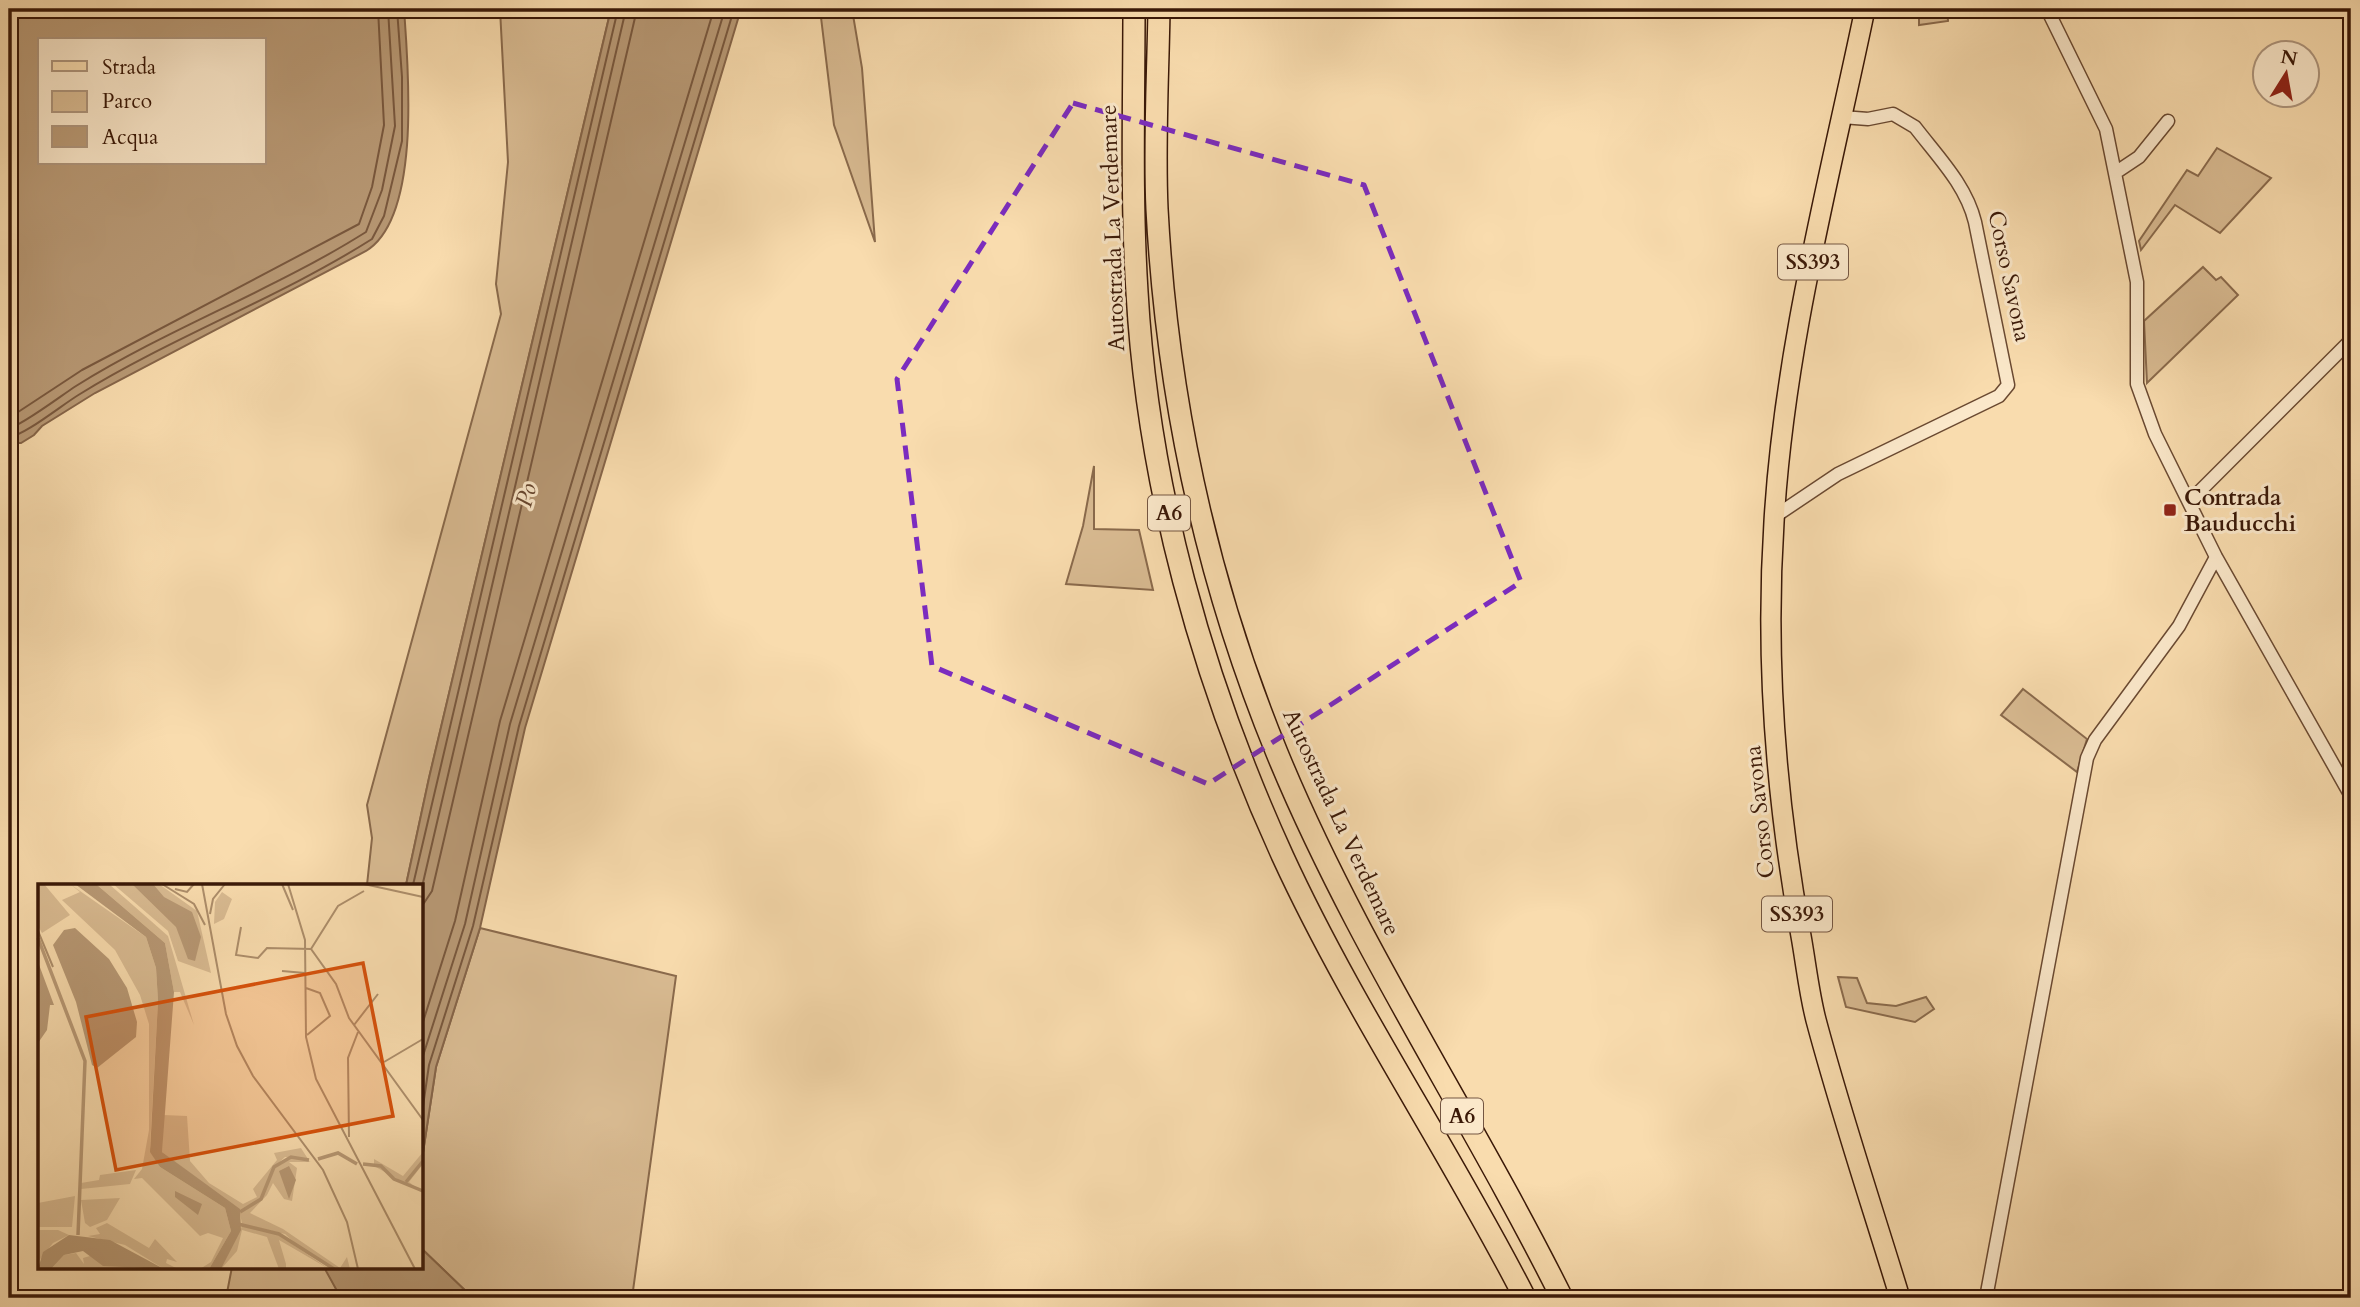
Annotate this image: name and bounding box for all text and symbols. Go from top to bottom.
legend [38,38,266,164]
north arrow [2252,38,2322,108]
text: N [2278,44,2300,73]
text: Strada [102,53,156,82]
text: Parco [102,87,152,116]
street label: Autostrada La Verdemare [1093,104,1132,352]
text: Acqua [102,123,158,152]
street label: Corso Savona [1980,208,2039,345]
road number: SS393 [1778,244,1848,280]
water label: Po [507,479,546,511]
place label: Contrada Bauducchi [2184,482,2296,539]
road number: A6 [1148,496,1190,530]
marker: Contrada Bauducchi [2162,502,2178,518]
street label: Autostrada La Verdemare [1275,704,1408,941]
street label: Corso Savona [1737,744,1782,880]
inset map [38,884,424,1268]
road number: SS393 [1762,897,1832,932]
road number: A6 [1441,1098,1483,1134]

